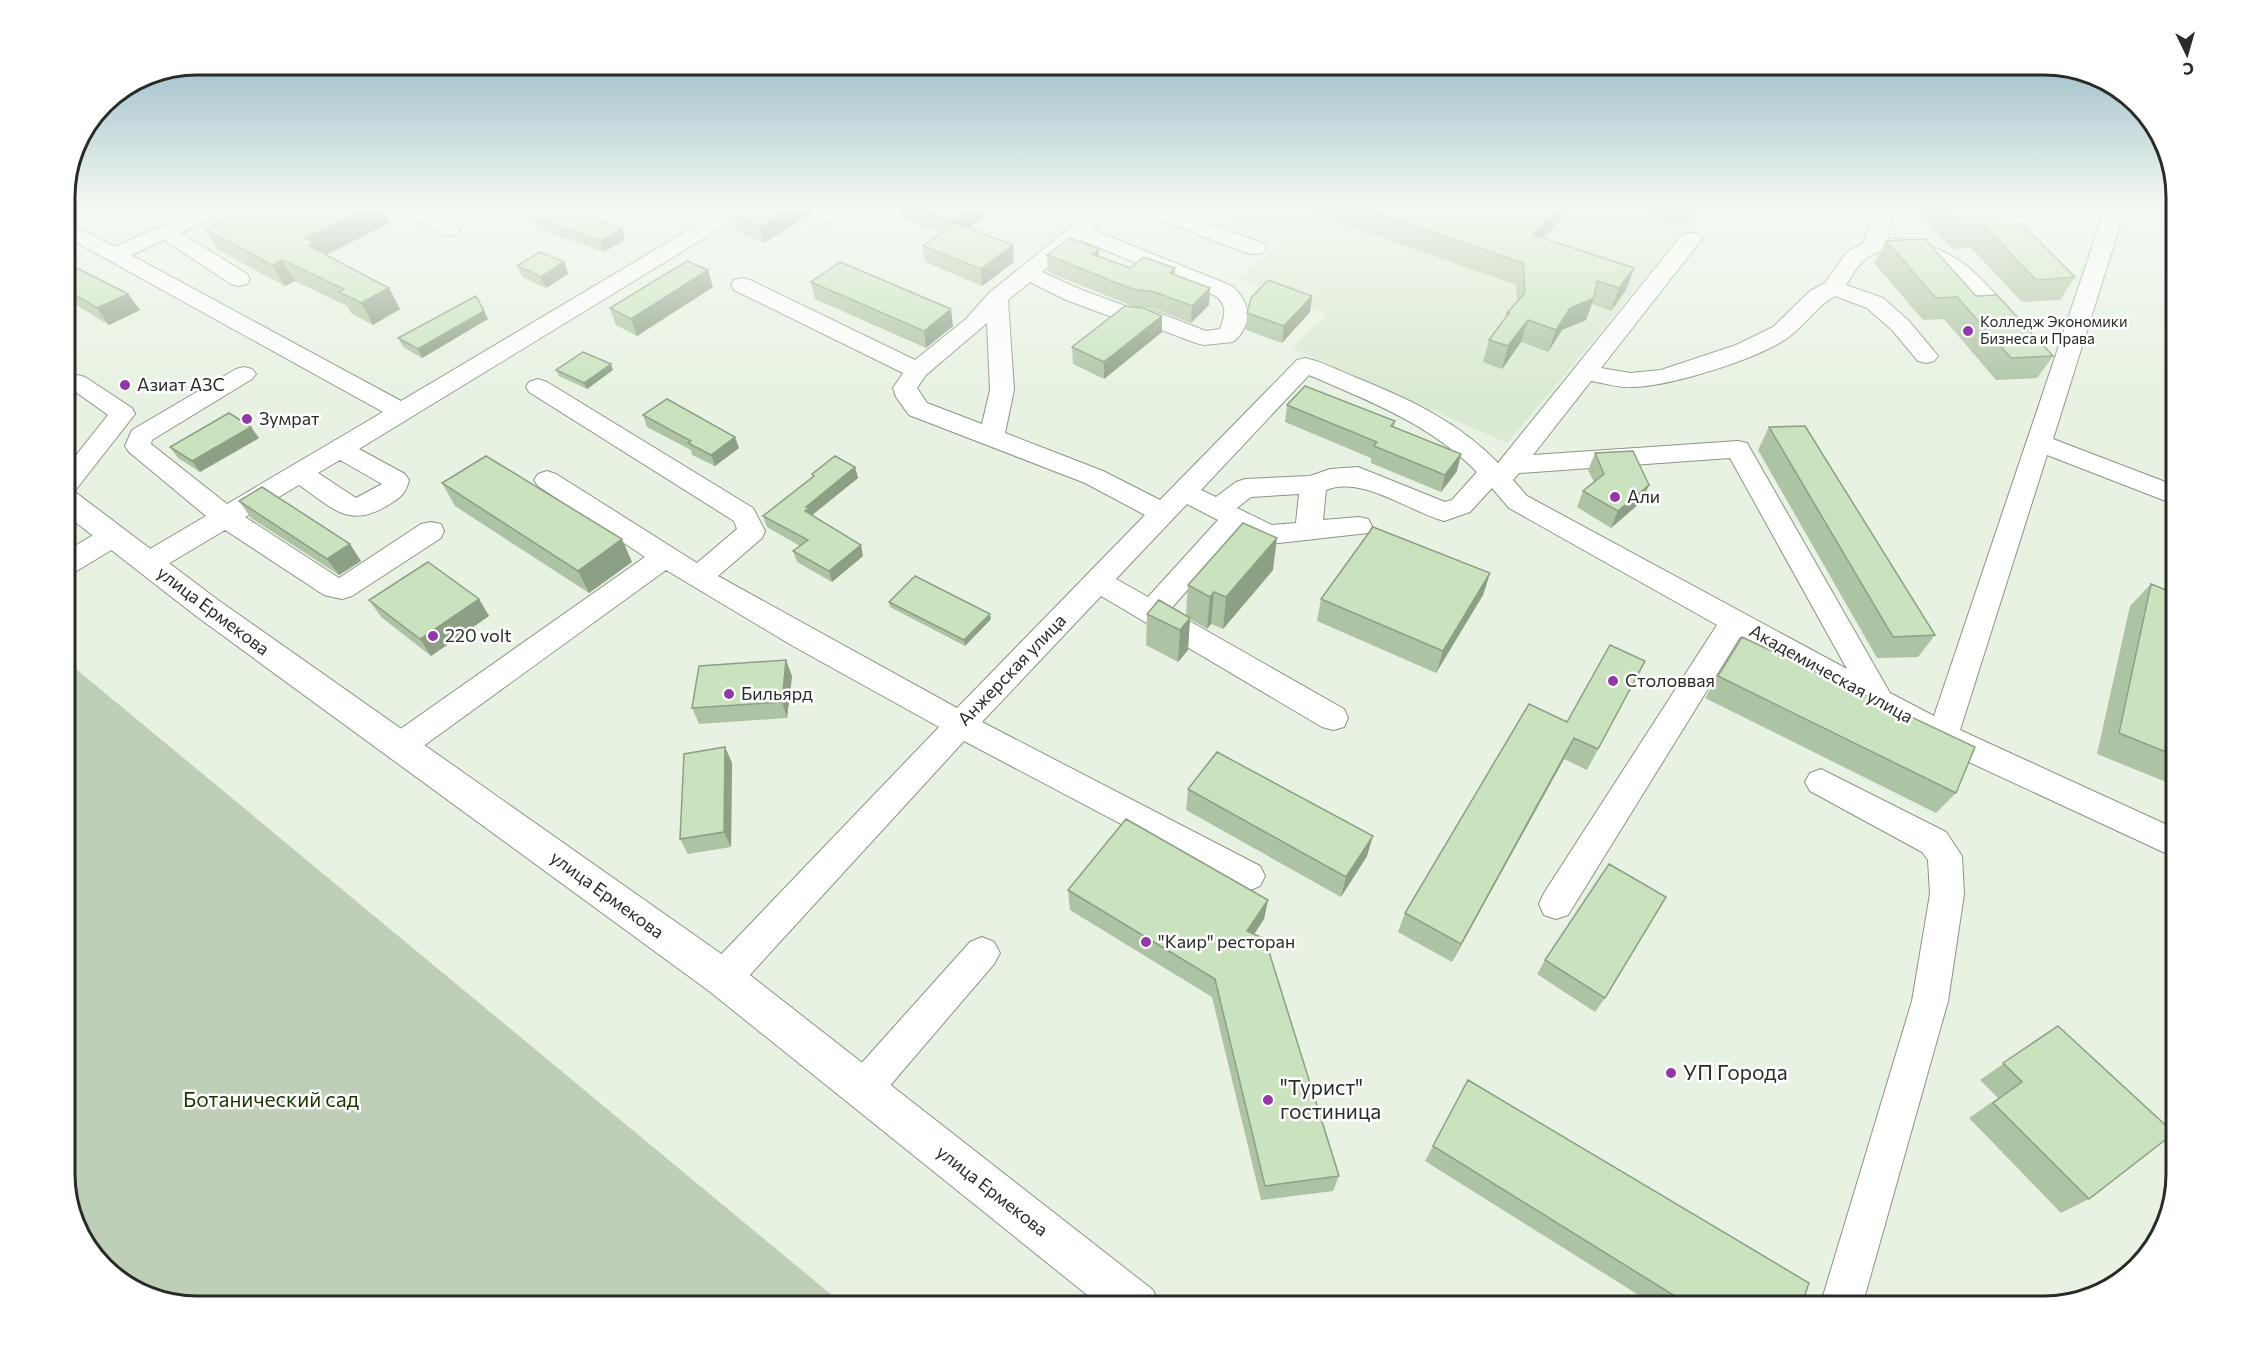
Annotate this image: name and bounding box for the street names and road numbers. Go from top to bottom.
street label: улица Ермекова [153,561,274,660]
street label: Анжерская улица [952,609,1070,730]
street label: Академическая улица [1746,619,1917,727]
street label: улица Ермекова [547,846,669,943]
street label: улица Ермекова [933,1140,1053,1240]

